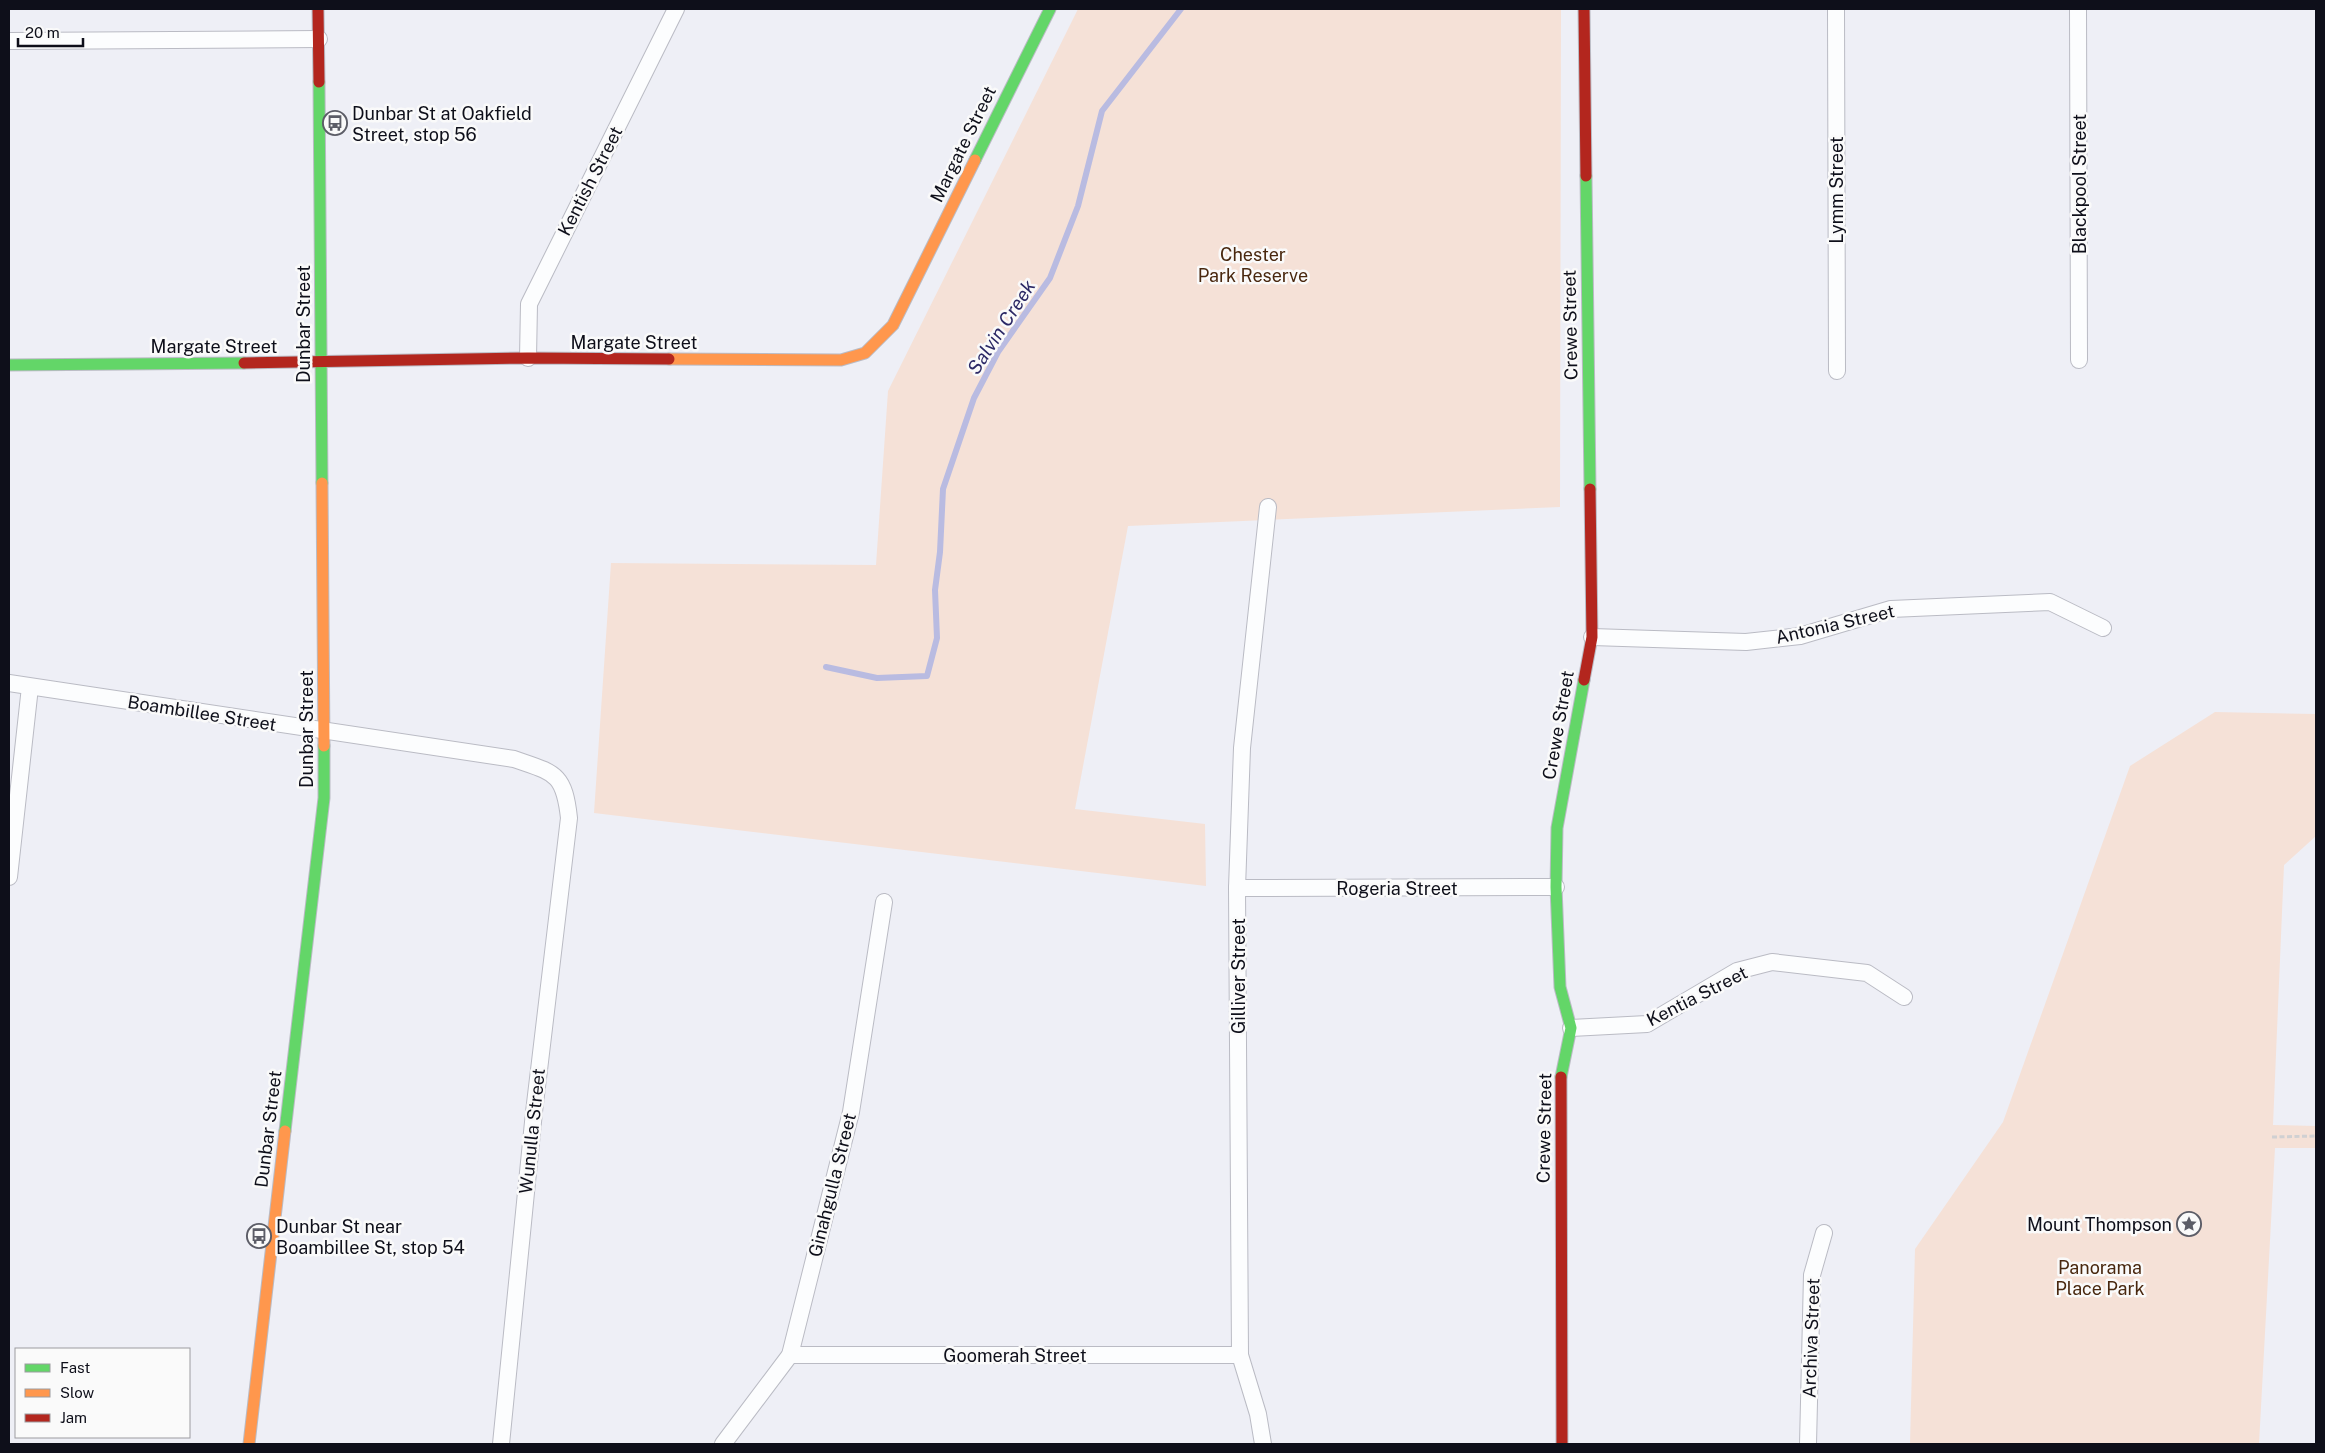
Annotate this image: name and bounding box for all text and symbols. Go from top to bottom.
scale bar [18,15,82,47]
text: 20 m [25,24,60,41]
street label: Margate Street [926,82,1000,206]
place label: Dunbar St at Oakfield Street, stop 56 [352,103,532,145]
bus stop icon: Dunbar St at Oakfield Street, stop 56 [322,110,348,136]
street label: Blackpool Street [2069,114,2090,254]
street label: Kentish Street [553,123,627,239]
street label: Lymm Street [1826,136,1847,244]
park label: Chester Park Reserve [1198,244,1308,286]
street label: Dunbar Street [293,265,314,383]
street label: Crewe Street [1559,270,1581,380]
water label: Salvin Creek [963,275,1040,378]
street label: Margate Street [571,332,697,353]
street label: Margate Street [151,336,277,357]
street label: Antonia Street [1773,600,1897,648]
street label: Crewe Street [1538,669,1578,781]
street label: Dunbar Street [296,670,317,788]
street label: Boambillee Street [126,691,278,735]
street label: Rogeria Street [1336,878,1458,899]
street label: Gilliver Street [1228,918,1249,1034]
street label: Kentia Street [1643,962,1751,1030]
street label: Wunulla Street [515,1067,549,1195]
street label: Dunbar Street [250,1069,286,1189]
street label: Crewe Street [1533,1073,1555,1183]
street label: Ginahgulla Street [804,1111,860,1259]
place icon: Mount Thompson [2176,1211,2202,1237]
place label: Mount Thompson [2027,1214,2172,1235]
place label: Dunbar St near Boambillee St, stop 54 [276,1216,465,1258]
bus stop icon: Dunbar St near Boambillee St, stop 54 [246,1223,272,1249]
park label: Panorama Place Park [2055,1257,2145,1299]
street label: Archiva Street [1798,1278,1824,1398]
street label: Goomerah Street [943,1345,1087,1366]
legend [15,1348,190,1438]
text: Fast [60,1359,90,1376]
text: Slow [60,1384,95,1401]
text: Jam [60,1409,87,1426]

